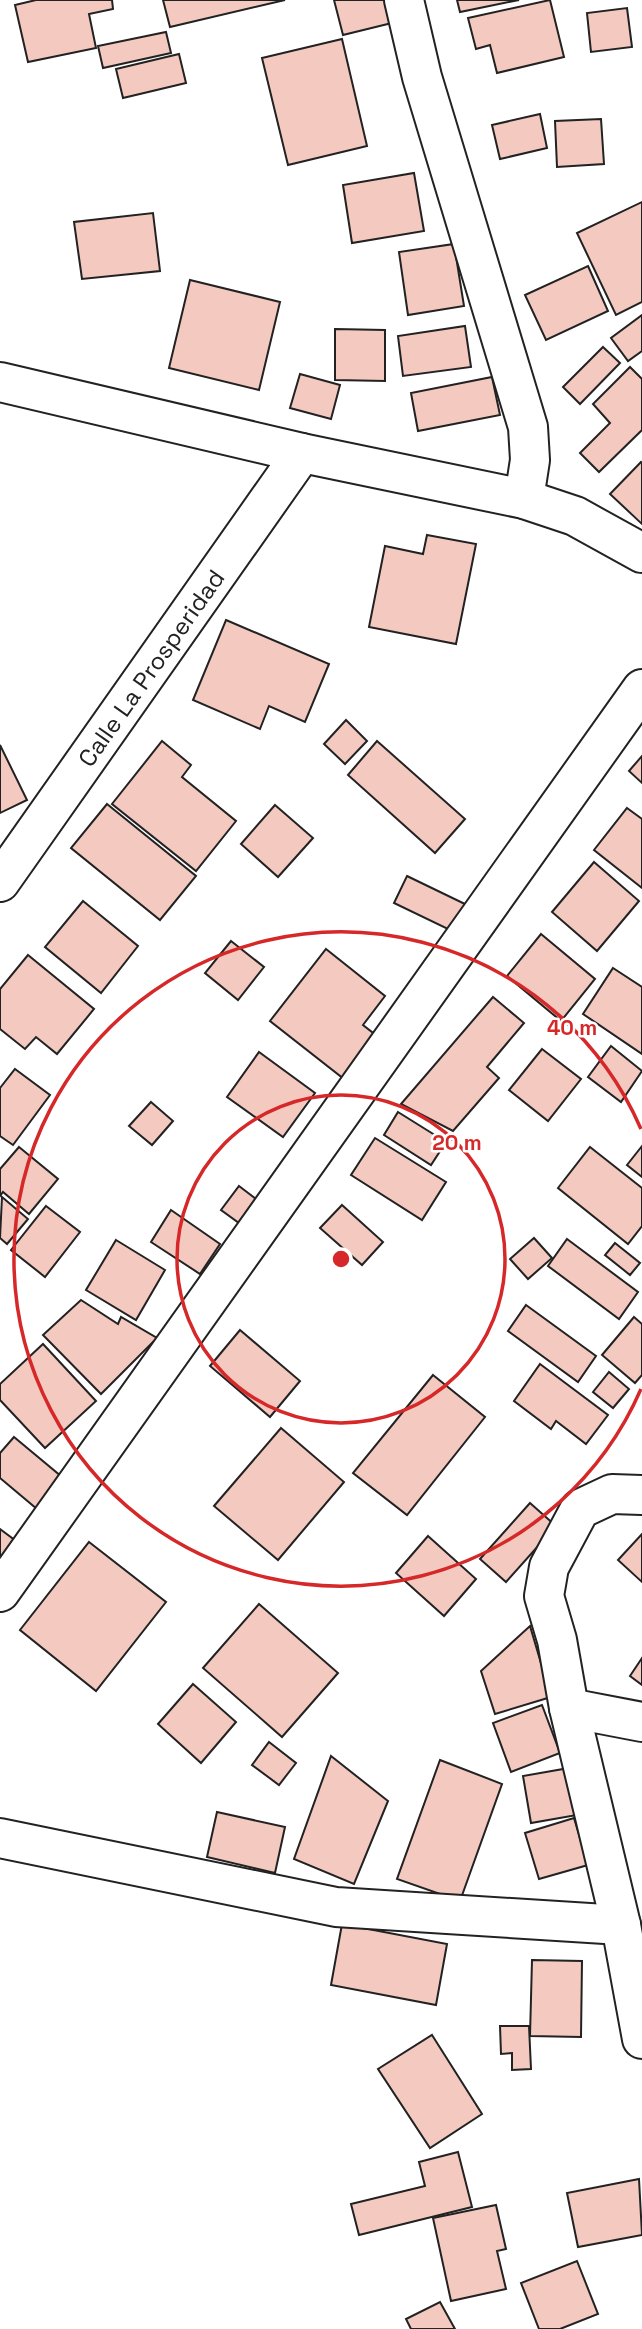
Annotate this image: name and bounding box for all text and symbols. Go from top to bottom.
street label: Calle La Prosperidad [71,563,231,772]
text: 40 m [547,1014,597,1041]
text: 20 m [432,1129,482,1156]
centre of rings [329,1247,353,1271]

